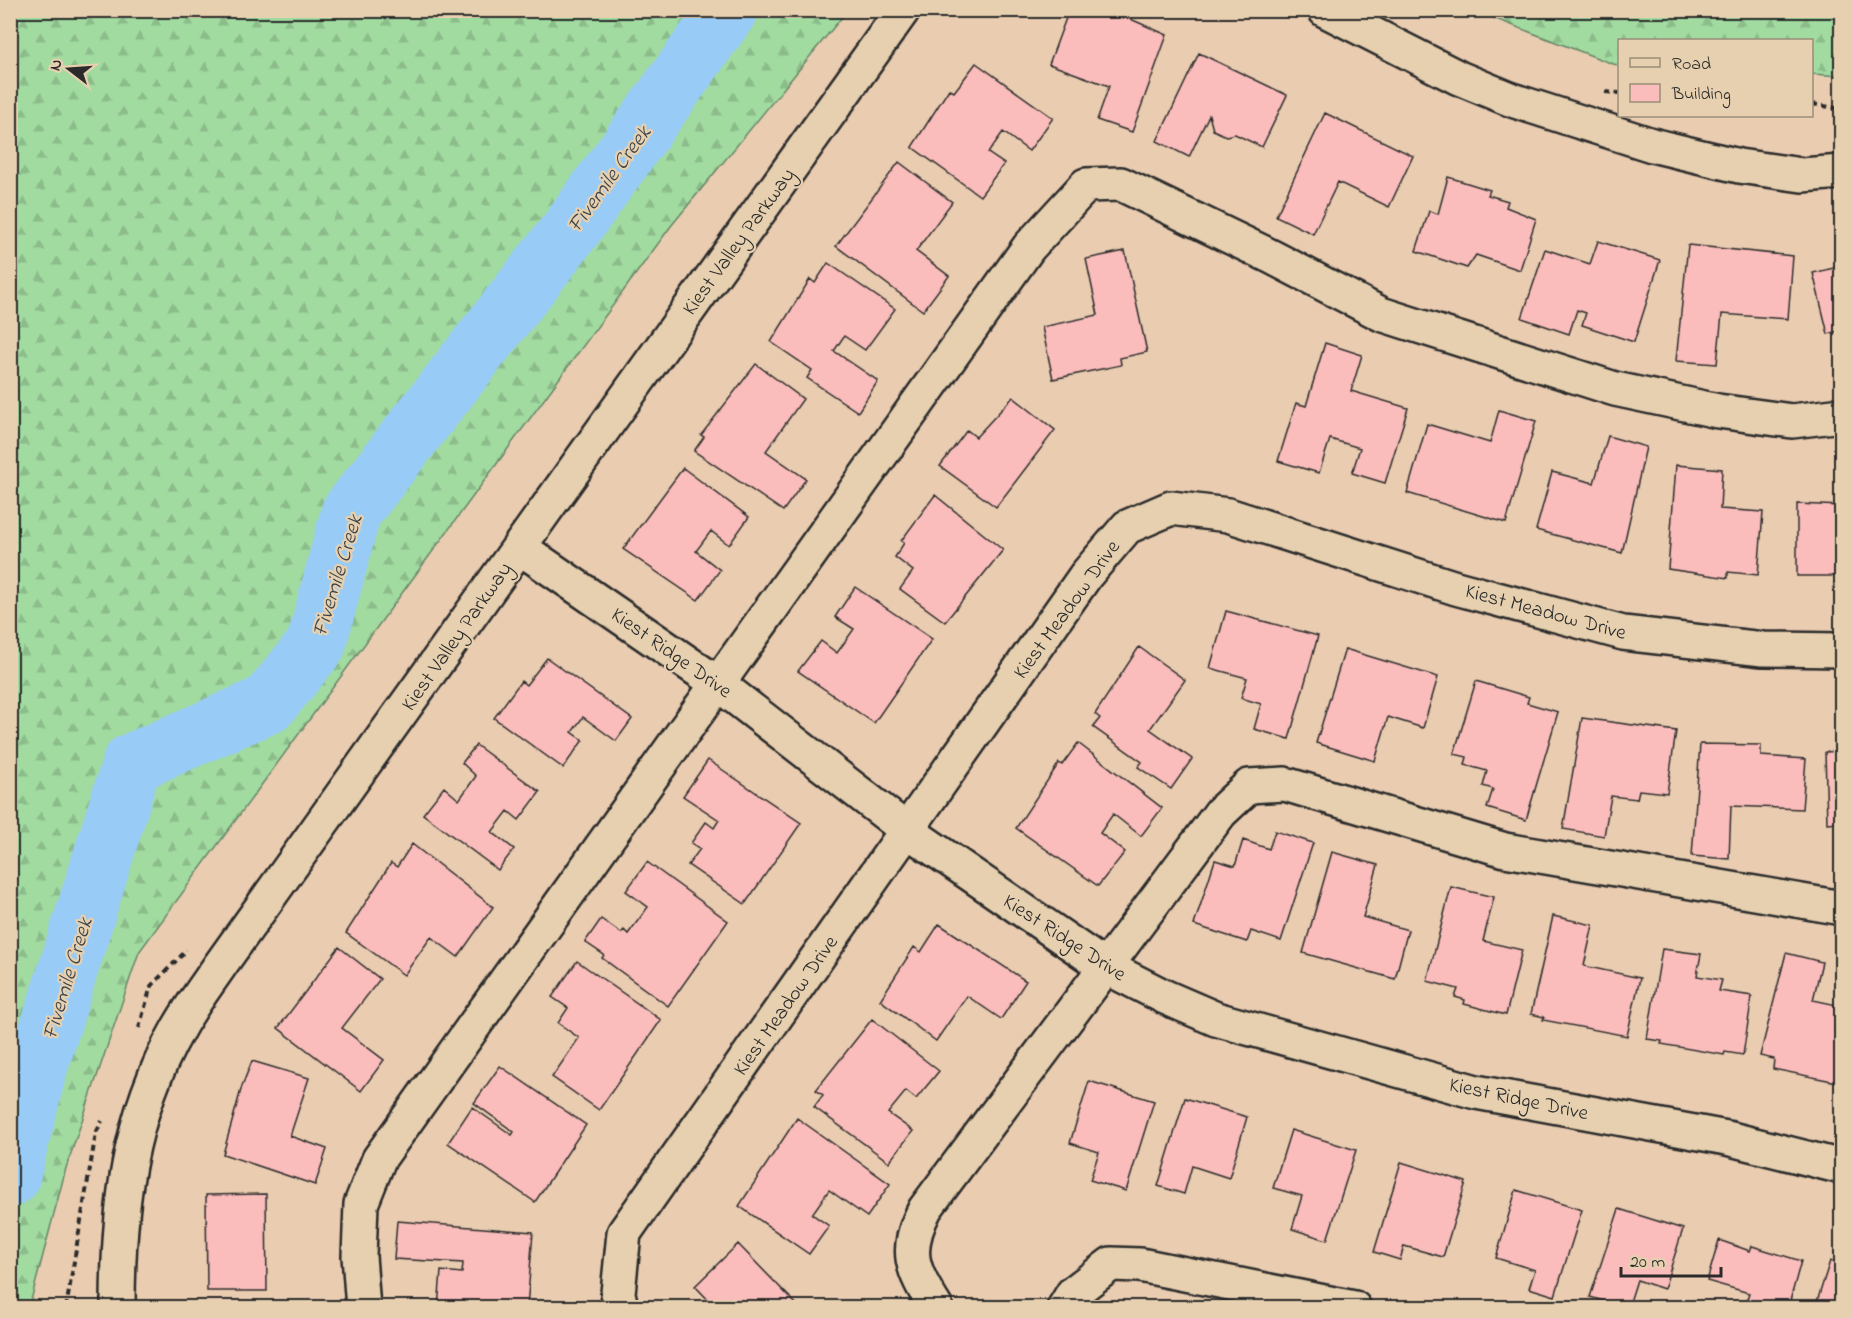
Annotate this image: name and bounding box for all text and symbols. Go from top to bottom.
north arrow [39,39,99,99]
legend [1618,39,1813,117]
text: Road [1672,52,1711,78]
text: N [44,56,70,74]
text: Building [1671,82,1731,109]
water label: Fivemile Creek [561,118,661,240]
street label: Kiest Valley Parkway [676,162,805,323]
water label: Fivemile Creek [305,510,373,641]
street label: Kiest Meadow Drive [1007,534,1129,686]
street label: Kiest Valley Parkway [395,557,522,719]
street label: Kiest Meadow Drive [1462,577,1630,649]
street label: Kiest Ridge Drive [603,601,738,708]
street label: Kiest Ridge Drive [995,888,1132,992]
water label: Fivemile Creek [35,913,103,1044]
street label: Kiest Meadow Drive [727,929,847,1083]
street label: Kiest Ridge Drive [1446,1071,1591,1131]
scale bar [1621,1240,1722,1278]
text: 20 m [1630,1250,1665,1276]

